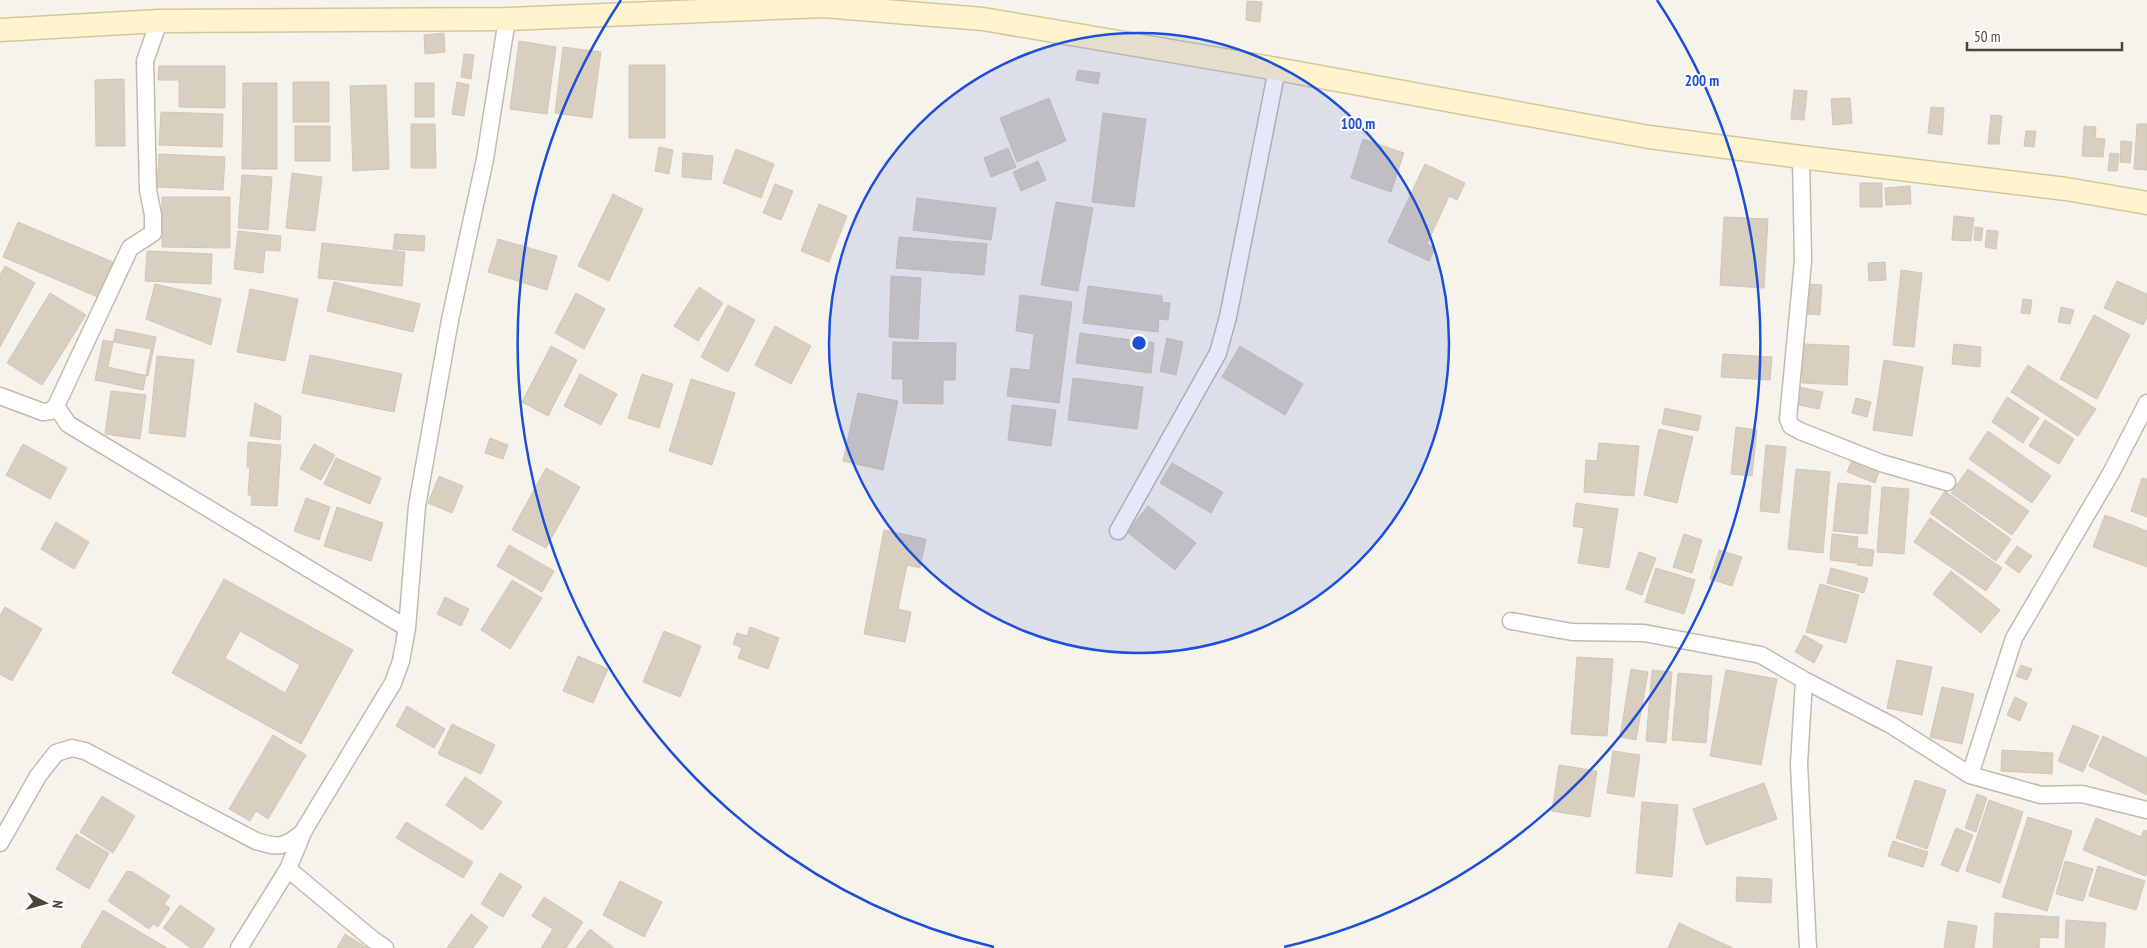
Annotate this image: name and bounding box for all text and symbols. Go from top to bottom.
scale bar [1967,20,2122,52]
text: 50 m [1974,27,2000,46]
text: 200 m [1685,71,1719,90]
text: 100 m [1341,114,1375,133]
centre of rings [1130,334,1148,352]
north arrow [20,878,70,928]
text: N [49,900,67,909]

